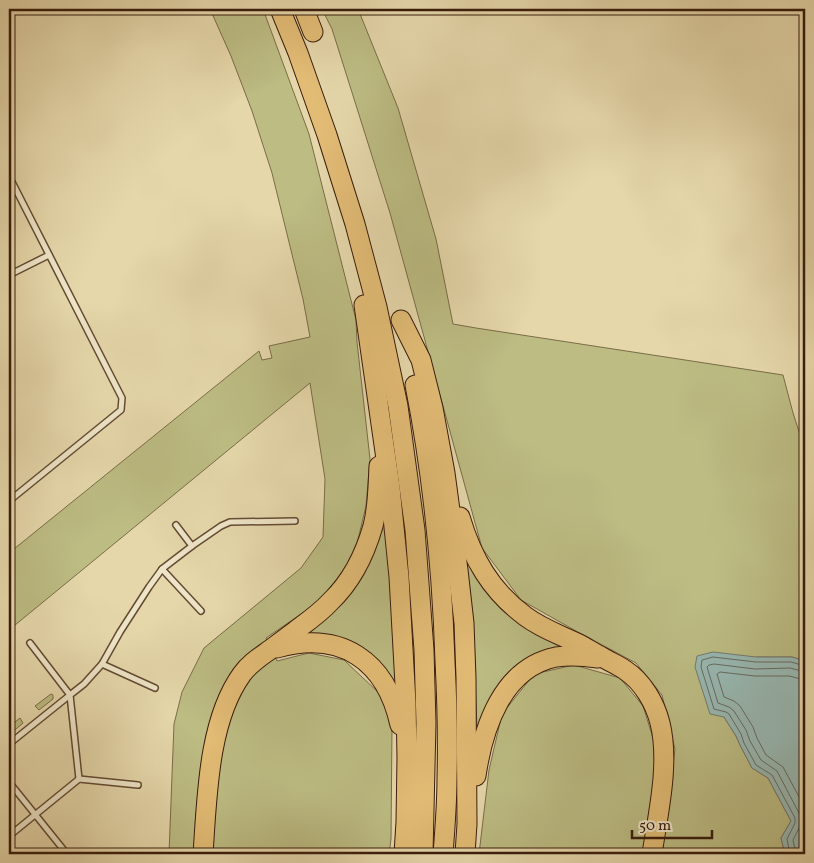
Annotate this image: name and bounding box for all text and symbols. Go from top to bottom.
scale bar [632,808,712,840]
text: 50 m [639,816,671,837]

